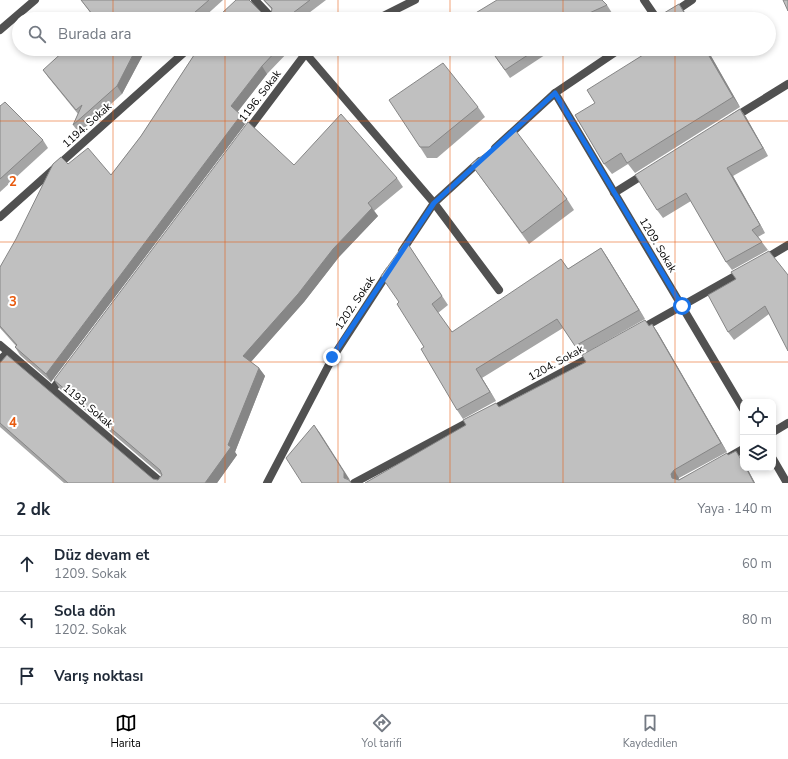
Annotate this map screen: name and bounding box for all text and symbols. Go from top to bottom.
search box [12,12,776,56]
icon: search [26,23,48,45]
text: Burada ara [58,24,132,44]
street label: 1196. Sokak [236,67,285,125]
street label: 1194. Sokak [59,99,115,151]
text: 2 [9,173,17,191]
street label: 1209. Sokak [636,215,680,276]
street label: 1202. Sokak [332,273,379,333]
text: 3 [9,293,17,311]
route start [673,297,691,315]
street label: 1204. Sokak [526,341,587,384]
route end [323,348,341,366]
street label: 1193. Sokak [60,381,117,432]
map controls [740,399,776,471]
button: locate [740,399,776,435]
text: 4 [9,414,17,432]
button: layers [740,435,776,471]
text: 2 dk [16,498,50,521]
text: Yaya · 140 m [697,500,772,518]
text: Düz devam et [54,545,149,565]
icon: ahead [16,553,38,575]
text: 60 m [742,555,772,573]
text: 1209. Sokak [54,565,127,583]
text: Sola dön [54,601,116,621]
icon: left [16,609,38,631]
text: 80 m [742,611,772,629]
text: 1202. Sokak [54,621,127,639]
icon: arrive [16,665,38,687]
text: Varış noktası [54,666,143,686]
tab: Harita [110,712,141,751]
tab: Yol tarifi [362,712,402,751]
tab: Kaydedilen [623,712,678,751]

